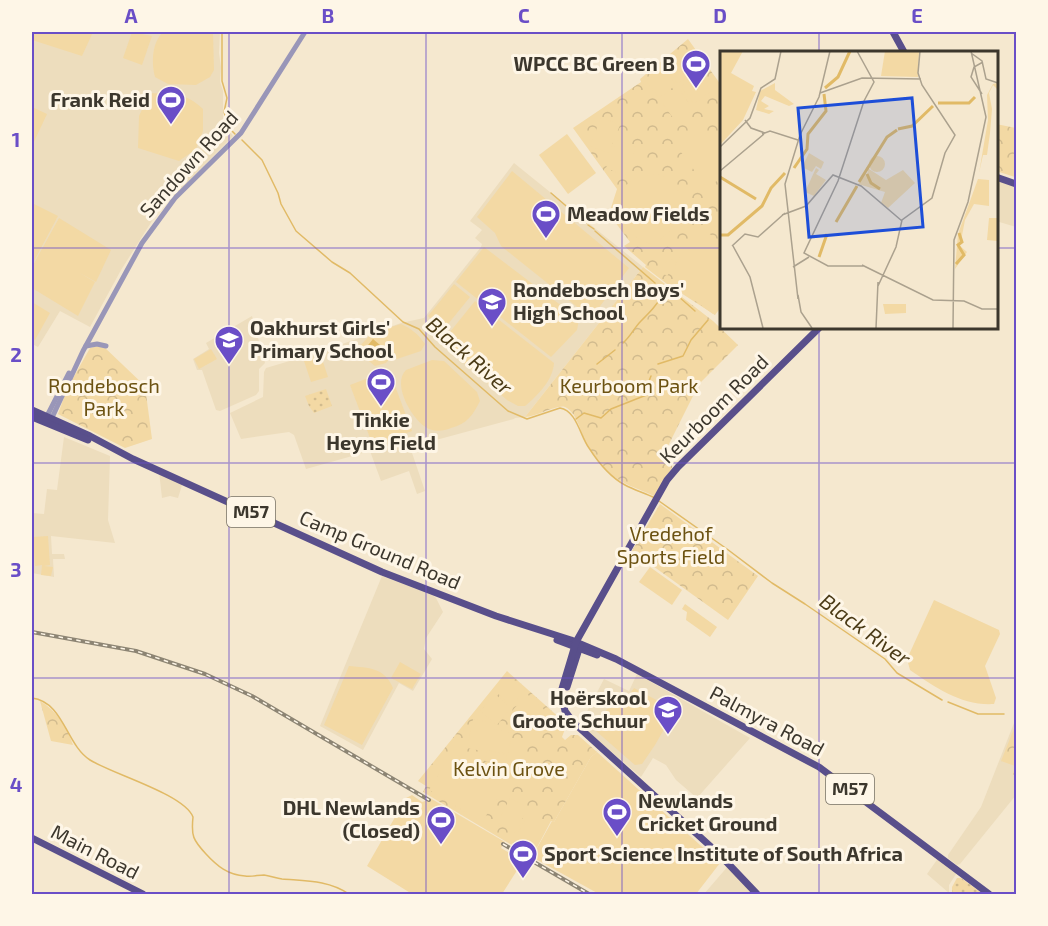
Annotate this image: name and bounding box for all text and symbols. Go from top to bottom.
text: A [124,3,138,27]
text: B [322,3,334,27]
text: C [518,3,530,27]
text: D [713,3,727,27]
text: E [911,3,923,27]
sports icon: WPCC BC Green B [680,48,712,90]
place label: WPCC BC Green B [514,51,675,75]
inset map [720,51,997,328]
sports icon: Frank Reid [155,84,187,126]
place label: Frank Reid [50,87,150,111]
street label: Sandown Road [134,105,242,222]
text: 1 [12,127,20,151]
sports icon: Meadow Fields [530,198,562,240]
place label: Meadow Fields [567,201,710,225]
place label: Rondebosch Boys' High School [513,277,684,324]
school or university icon: Rondebosch Boys' High School [476,286,508,328]
water label: Black River [422,311,519,399]
place label: Oakhurst Girls' Primary School [250,315,394,363]
school or university icon: Oakhurst Girls' Primary School [213,324,245,366]
text: 2 [10,342,22,366]
street label: Keurboom Road [654,349,773,468]
sports icon: Tinkie Heyns Field [365,366,397,408]
park label: Rondebosch Park [48,373,160,420]
park label: Keurboom Park [560,373,698,397]
place label: Tinkie Heyns Field [326,407,436,455]
road number: M57 [227,497,275,527]
street label: Camp Ground Road [296,504,465,594]
park label: Vredehof Sports Field [617,521,725,568]
text: 3 [10,557,22,581]
water label: Black River [816,588,917,670]
street label: Palmyra Road [706,680,829,760]
place label: Hoërskool Groote Schuur [512,685,647,732]
school or university icon: Hoërskool Groote Schuur [652,694,684,736]
park label: Kelvin Grove [453,756,565,780]
text: 4 [10,772,23,796]
road number: M57 [826,774,874,804]
place label: Newlands Cricket Ground [638,788,778,835]
place label: DHL Newlands (Closed) [283,795,420,842]
sports icon: Newlands Cricket Ground [601,796,633,838]
sports icon: DHL Newlands (Closed) [425,804,457,846]
street label: Main Road [47,819,144,884]
sports icon: Sport Science Institute of South Africa [507,838,539,880]
place label: Sport Science Institute of South Africa [544,841,903,865]

